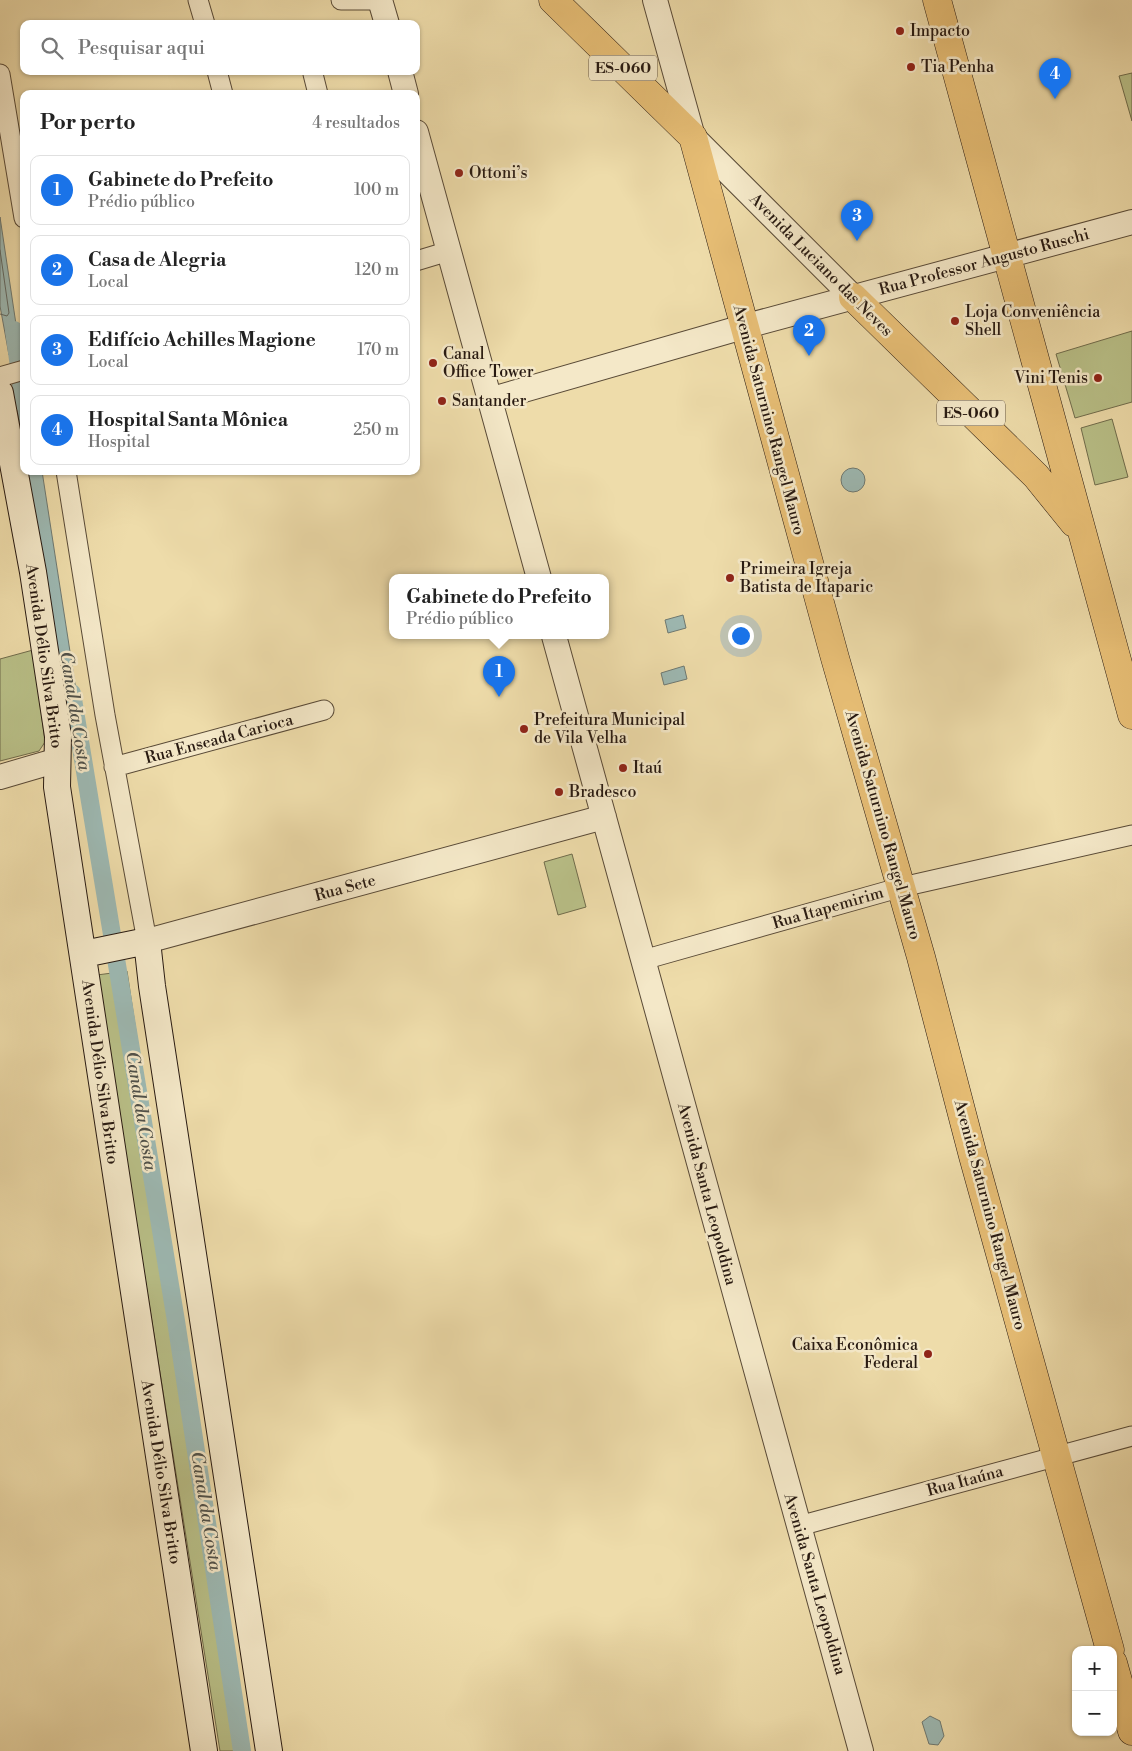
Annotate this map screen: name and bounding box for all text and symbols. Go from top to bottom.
search box [20,20,420,75]
place label: Impacto [910,21,970,41]
marker: Impacto [894,25,906,37]
icon: search [38,34,66,62]
text: Pesquisar aqui [78,36,205,60]
road number: ES-060 [589,56,657,80]
place label: Tia Penha [921,57,995,77]
pin: 4 [1039,58,1071,99]
marker: Tia Penha [905,61,917,73]
text: Por perto [40,110,136,136]
text: 4 resultados [312,113,400,133]
place label: Ottoni’s [469,163,527,183]
marker: Ottoni’s [453,167,465,179]
text: Gabinete do Prefeito [88,168,273,192]
text: 1 [53,180,61,200]
text: 100 m [354,180,399,200]
street label: Avenida Luciano das Neves [745,189,897,341]
text: Prédio público [88,192,195,212]
pin: 3 [841,200,873,241]
street label: Rua Professor Augusto Ruschi [877,224,1091,300]
text: Casa de Alegria [88,248,226,272]
text: 2 [52,260,62,280]
text: 120 m [355,260,399,280]
text: Local [88,272,129,292]
street label: Avenida Saturnino Rangel Mauro [728,302,809,537]
place label: Loja Conveniência Shell [965,302,1101,340]
pin: 2 [793,315,825,356]
marker: Loja Conveniência Shell [949,315,961,327]
text: Edifício Achilles Magione [88,328,316,352]
text: 3 [52,340,62,360]
text: 170 m [357,340,399,360]
place label: Canal Office Tower [443,344,534,382]
text: Local [88,352,129,372]
marker: Canal Office Tower [427,357,439,369]
place label: Vini Tenis [1013,368,1088,388]
marker: Vini Tenis [1092,372,1104,384]
place label: Santander [452,391,527,411]
marker: Santander [436,395,448,407]
road number: ES-060 [937,400,1005,426]
text: Hospital Santa Mônica [88,408,288,432]
text: 4 [52,420,62,440]
text: 250 m [353,420,399,440]
text: Hospital [88,432,150,452]
place label: Primeira Igreja Batista de Itaparic [739,559,873,597]
street label: Avenida Délio Silva Britto [21,561,67,750]
marker: Primeira Igreja Batista de Itaparic [724,572,736,584]
popup [389,574,609,639]
text: Gabinete do Prefeito [406,585,592,609]
text: Prédio público [406,609,513,629]
your location [728,623,754,649]
water label: Canal da Costa [54,650,96,773]
pin: 1 [483,656,515,697]
street label: Avenida Saturnino Rangel Mauro [840,707,925,942]
street label: Rua Enseada Carioca [143,709,296,768]
place label: Prefeitura Municipal de Vila Velha [534,710,685,748]
marker: Prefeitura Municipal de Vila Velha [518,723,530,735]
place label: Itaú [633,758,662,778]
marker: Itaú [617,762,629,774]
place label: Bradesco [568,782,636,802]
marker: Bradesco [553,786,565,798]
street label: Rua Sete [312,870,378,906]
street label: Rua Itapemirim [770,883,886,933]
street label: Avenida Délio Silva Britto [77,977,123,1166]
water label: Canal da Costa [120,1050,162,1173]
street label: Avenida Saturnino Rangel Mauro [949,1097,1030,1332]
street label: Avenida Santa Leopoldina [673,1100,741,1288]
place label: Caixa Econômica Federal [792,1335,919,1373]
marker: Caixa Econômica Federal [922,1348,934,1360]
street label: Avenida Délio Silva Britto [136,1377,185,1566]
water label: Canal da Costa [185,1450,227,1573]
street label: Rua Itaúna [925,1461,1006,1501]
street label: Avenida Santa Leopoldina [779,1490,851,1678]
map controls [1072,1646,1117,1736]
button: + [1072,1646,1117,1691]
button: − [1072,1691,1117,1736]

